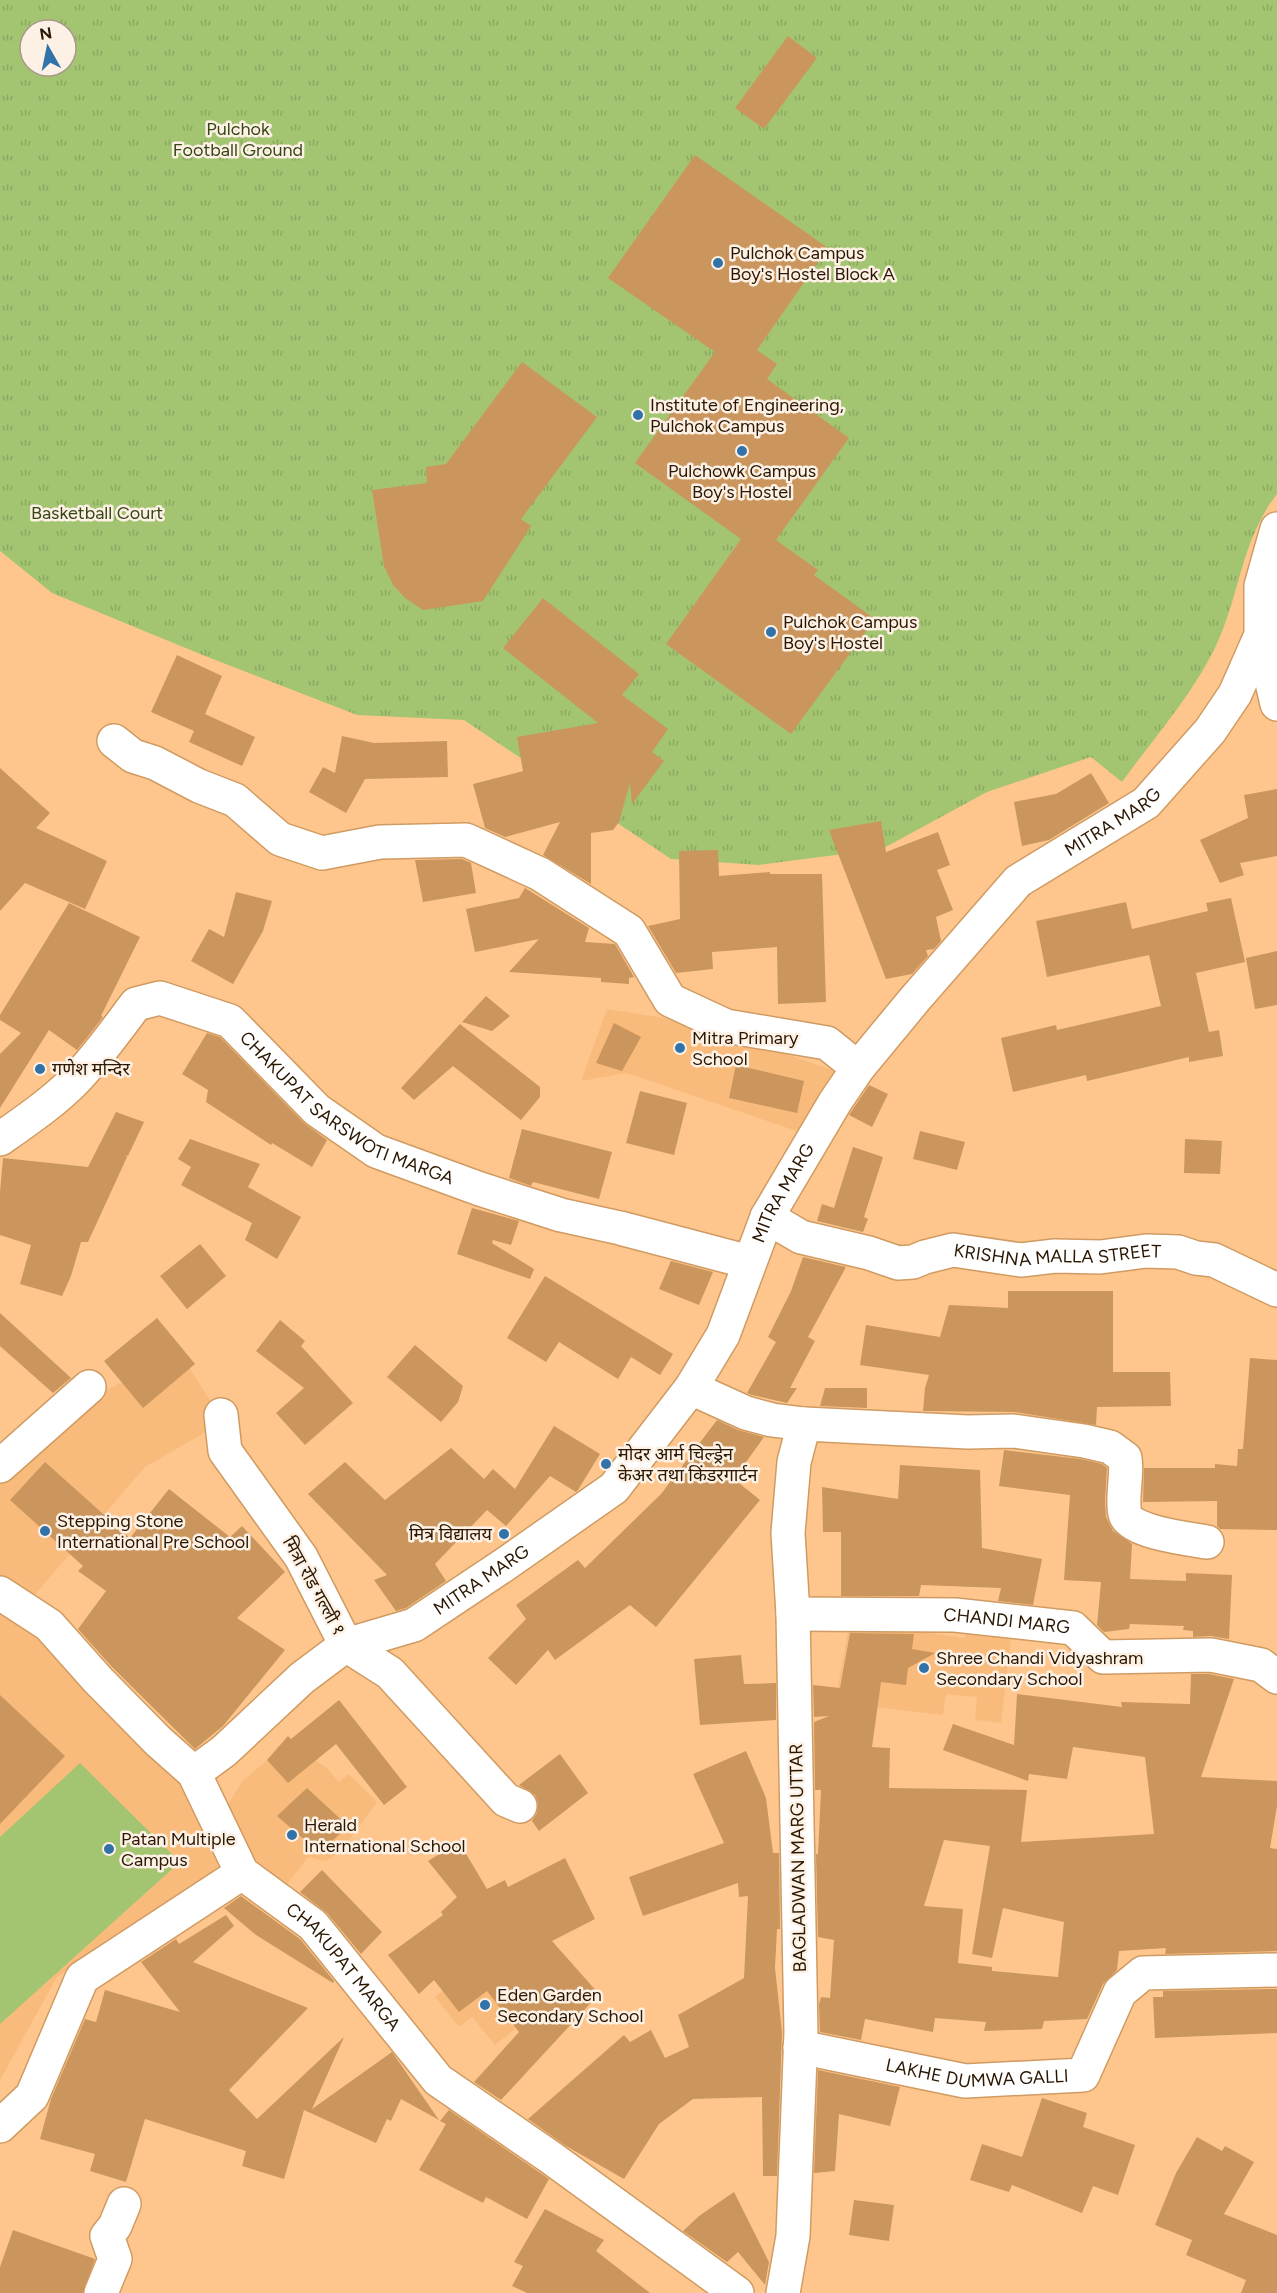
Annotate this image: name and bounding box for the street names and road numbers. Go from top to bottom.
street label: MITRA MARG [1061,783,1166,861]
street label: CHAKUPAT SARSWOTI MARGA [235,1027,457,1189]
street label: MITRA MARG [747,1139,819,1246]
street label: KRISHNA MALLA STREET [952,1239,1161,1271]
street label: मित्रा रोड गल्ली १ [278,1533,350,1639]
street label: MITRA MARG [429,1540,534,1620]
street label: CHANDI MARG [944,1604,1071,1639]
street label: BAGLADWAN MARG UTTAR [785,1743,811,1973]
street label: CHAKUPAT MARGA [282,1898,405,2035]
street label: LAKHE DUMWA GALLI [884,2054,1069,2093]

